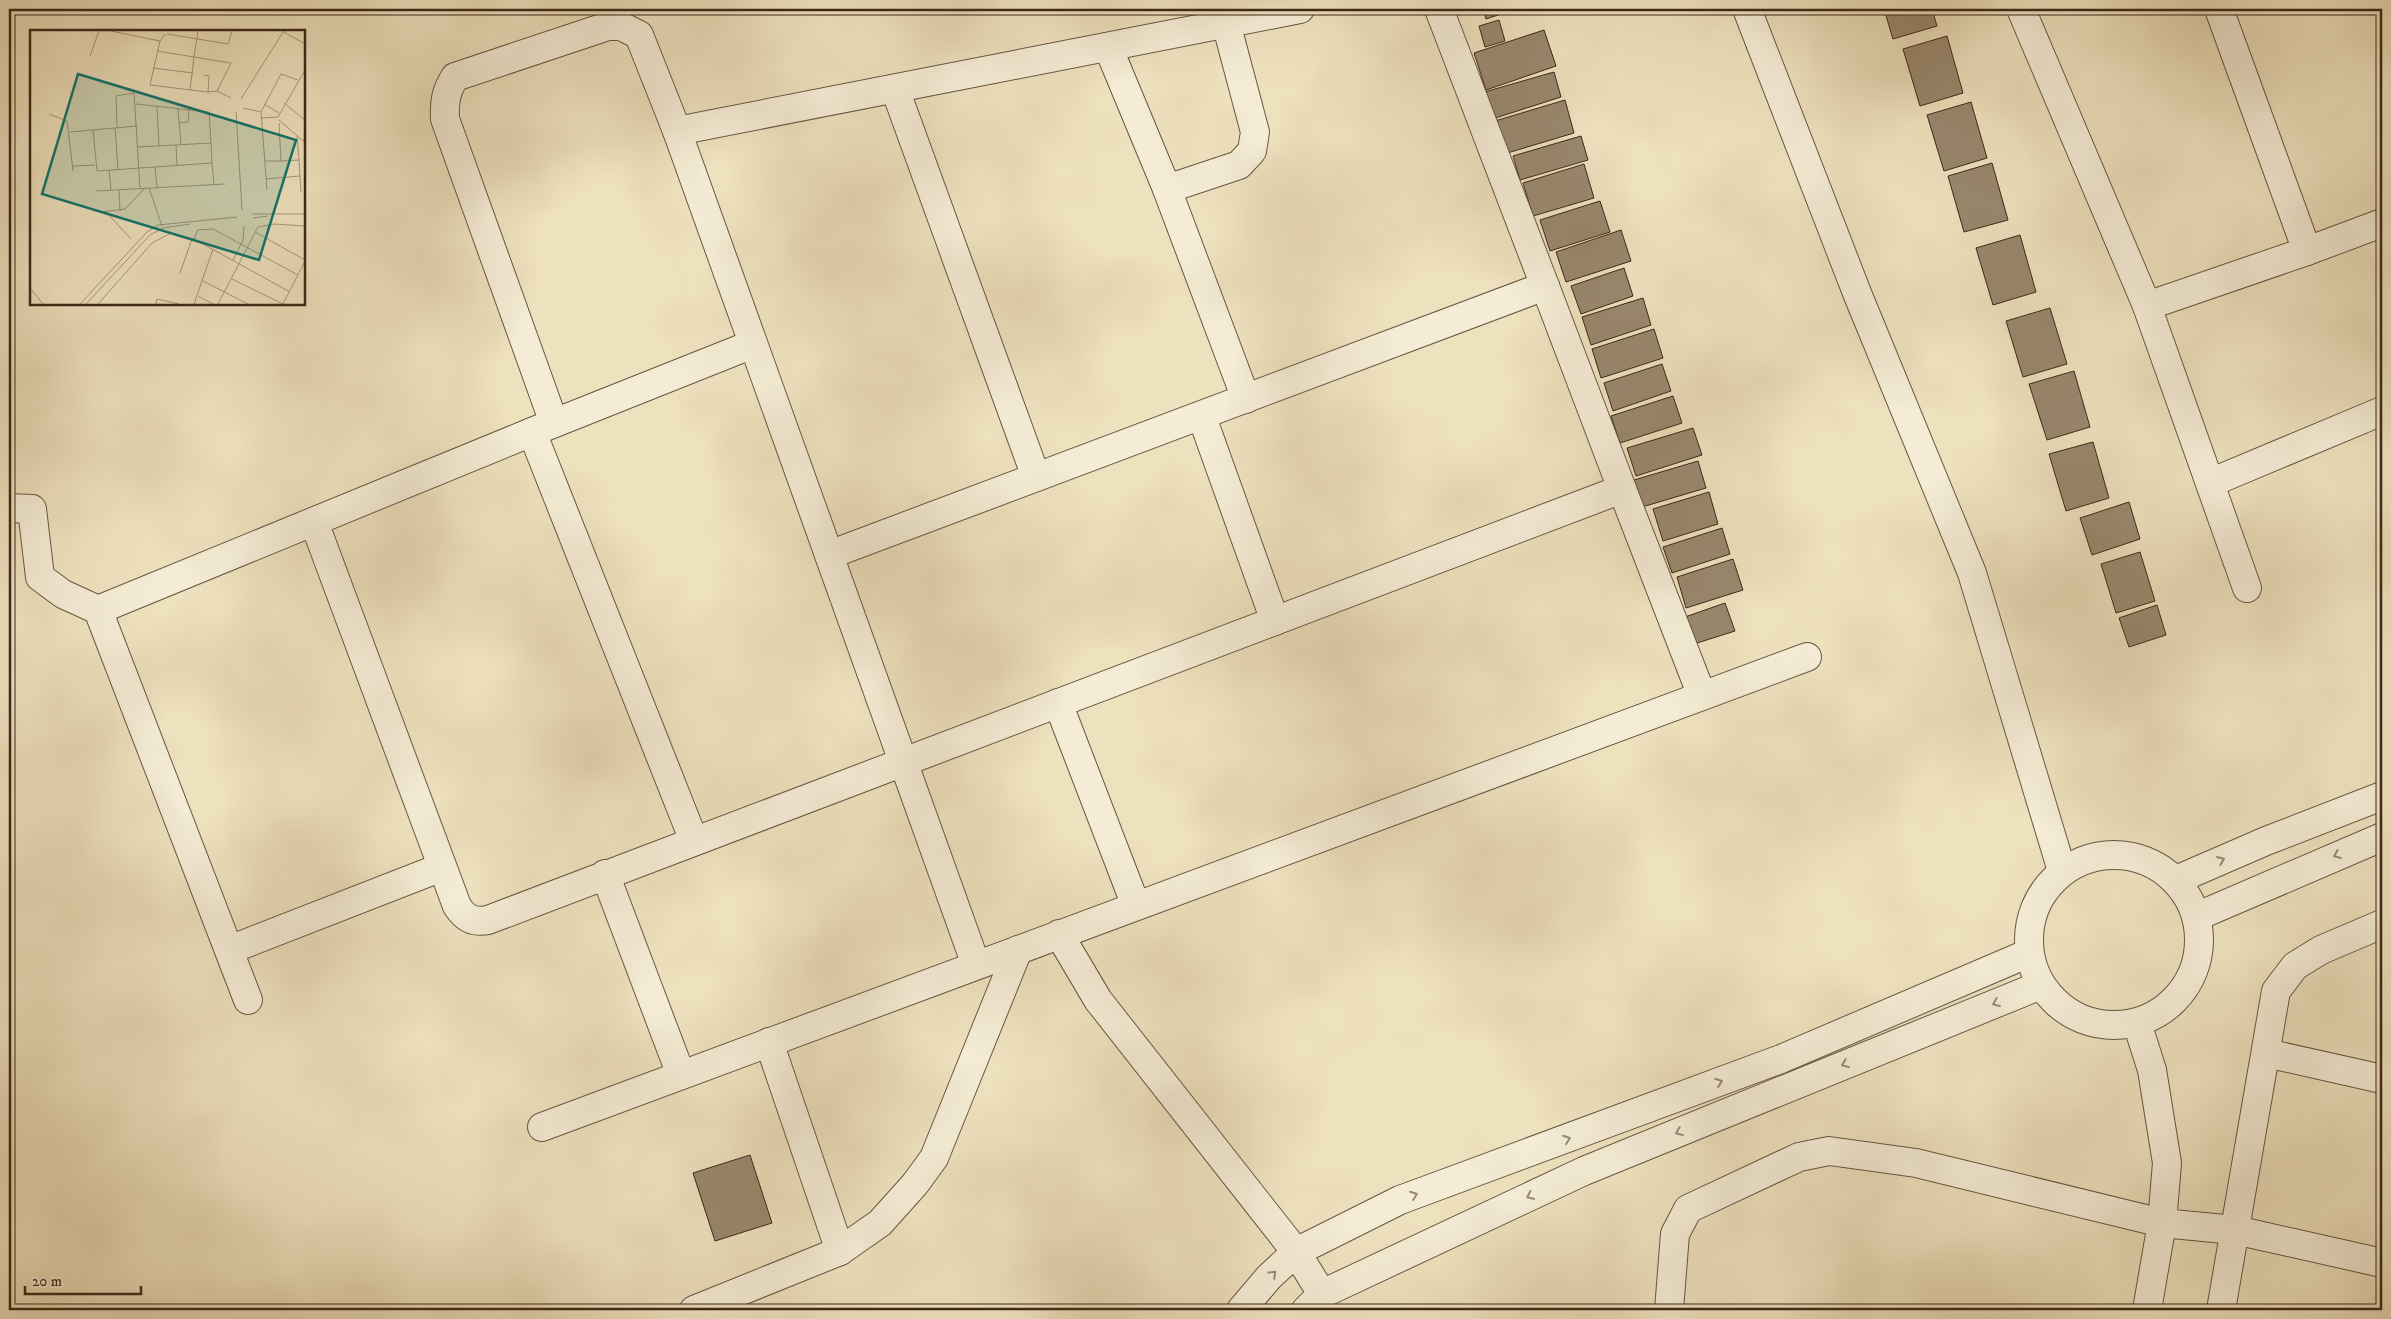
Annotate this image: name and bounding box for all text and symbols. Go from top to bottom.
inset map [30,30,305,305]
one-way arrow [2333,849,2342,860]
one-way arrow [2216,856,2225,867]
one-way arrow [1992,997,2001,1007]
one-way arrow [1842,1058,1850,1068]
one-way arrow [1714,1078,1723,1088]
one-way arrow [1675,1126,1684,1136]
one-way arrow [1562,1134,1570,1144]
one-way arrow [1526,1190,1535,1201]
one-way arrow [1409,1191,1418,1201]
scale bar [25,1264,141,1296]
one-way arrow [1268,1271,1277,1280]
text: 20 m [32,1272,62,1291]

